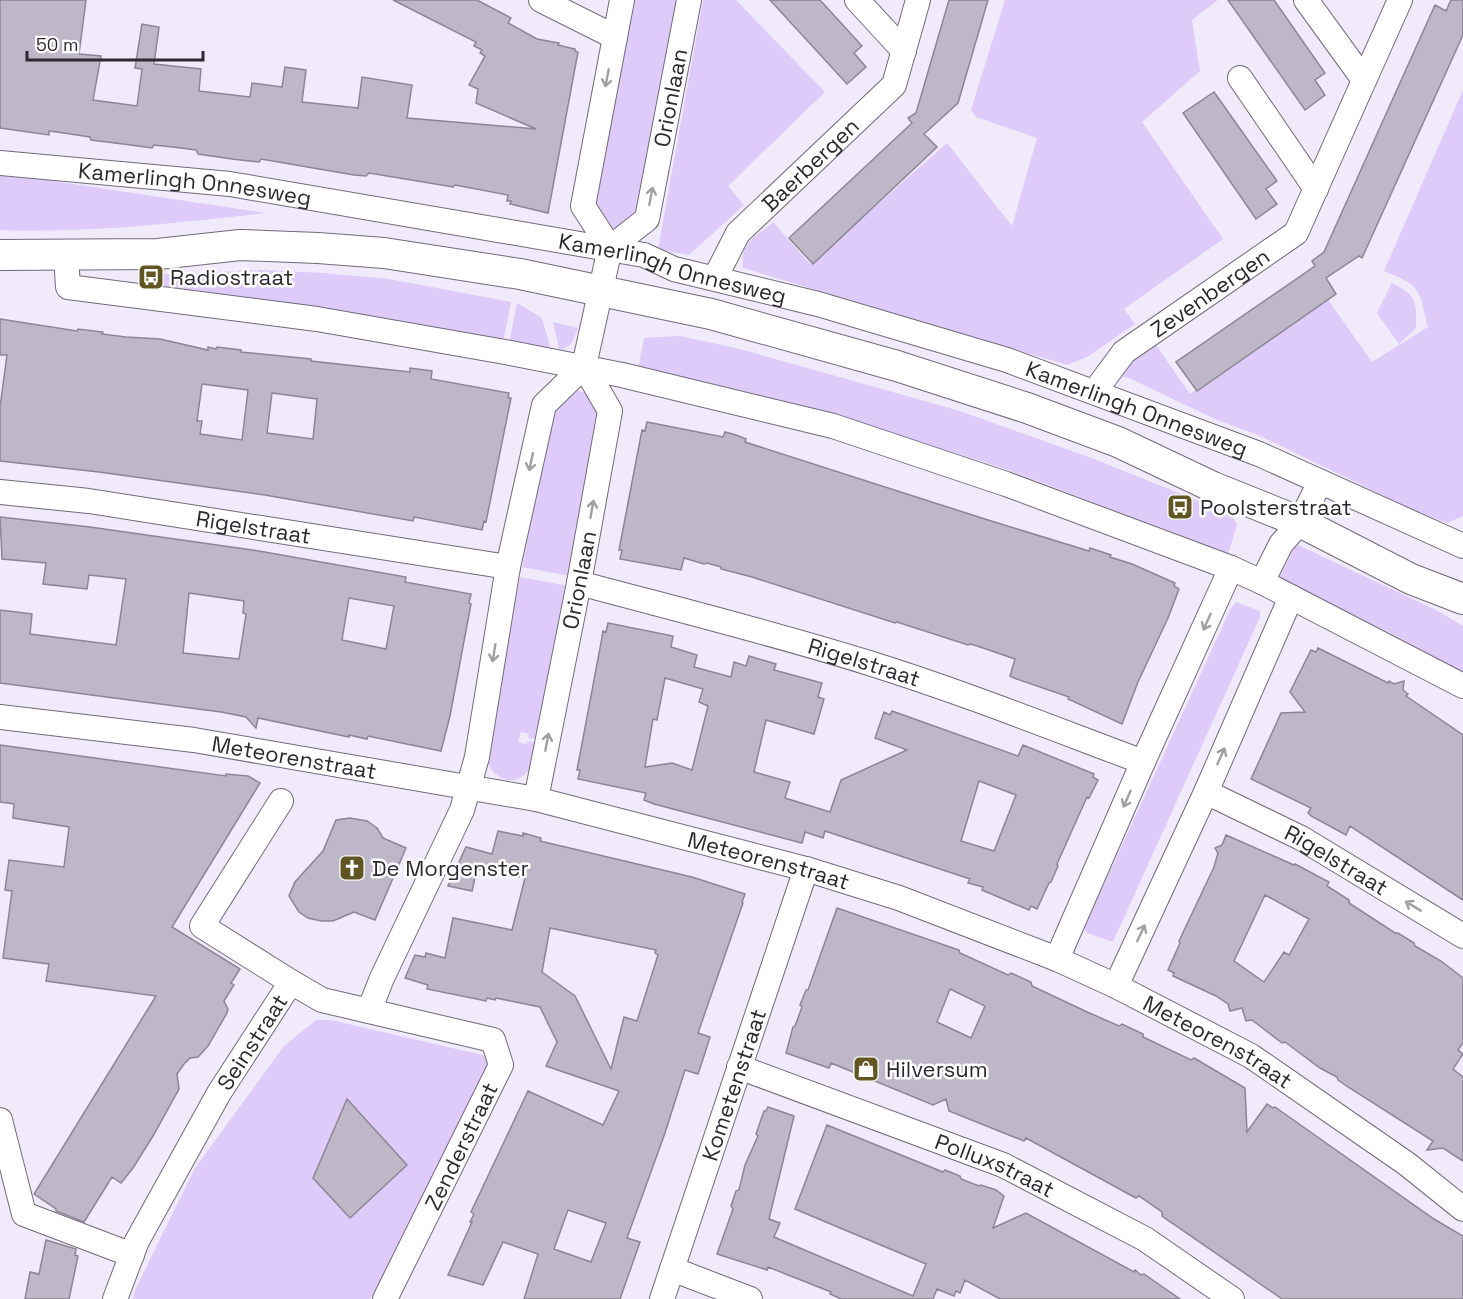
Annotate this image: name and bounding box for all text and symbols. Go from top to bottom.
scale bar [27,24,202,62]
text: 50 m [36,33,78,56]
street label: Orionlaan [647,46,693,149]
one-way arrow [601,68,612,87]
street label: Baerbergen [756,112,865,217]
street label: Kamerlingh Onnesweg [77,156,314,212]
one-way arrow [646,186,657,206]
street label: Kamerlingh Onnesweg [557,227,789,310]
street label: Zevenbergen [1145,242,1275,344]
bus stop icon: Radiostraat [136,262,166,292]
place label: Radiostraat [170,263,294,291]
street label: Kamerlingh Onnesweg [1022,354,1252,463]
one-way arrow [525,452,537,471]
bus stop icon: Poolsterstraat [1165,492,1195,522]
place label: Poolsterstraat [1200,493,1352,521]
one-way arrow [587,500,598,520]
street label: Rigelstraat [194,504,313,550]
street label: Orionlaan [556,528,602,632]
one-way arrow [1200,612,1212,630]
street label: Rigelstraat [805,631,924,693]
one-way arrow [489,643,500,663]
street label: Meteorenstraat [210,729,379,785]
one-way arrow [542,733,553,752]
one-way arrow [1216,747,1228,765]
one-way arrow [1120,790,1132,808]
street label: Rigelstraat [1280,818,1393,901]
street label: Meteorenstraat [685,825,853,896]
church icon: De Morgenster [337,853,367,883]
place label: De Morgenster [372,854,529,882]
one-way arrow [1405,899,1422,911]
one-way arrow [1135,925,1147,943]
street label: Seinstraat [211,988,294,1096]
street label: Meteorenstraat [1139,989,1298,1094]
street label: Kometenstraat [695,1005,772,1164]
shop icon: Hilversum [851,1054,881,1084]
place label: Hilversum [886,1055,988,1083]
street label: Zenderstraat [418,1078,504,1214]
street label: Polluxstraat [931,1127,1059,1203]

